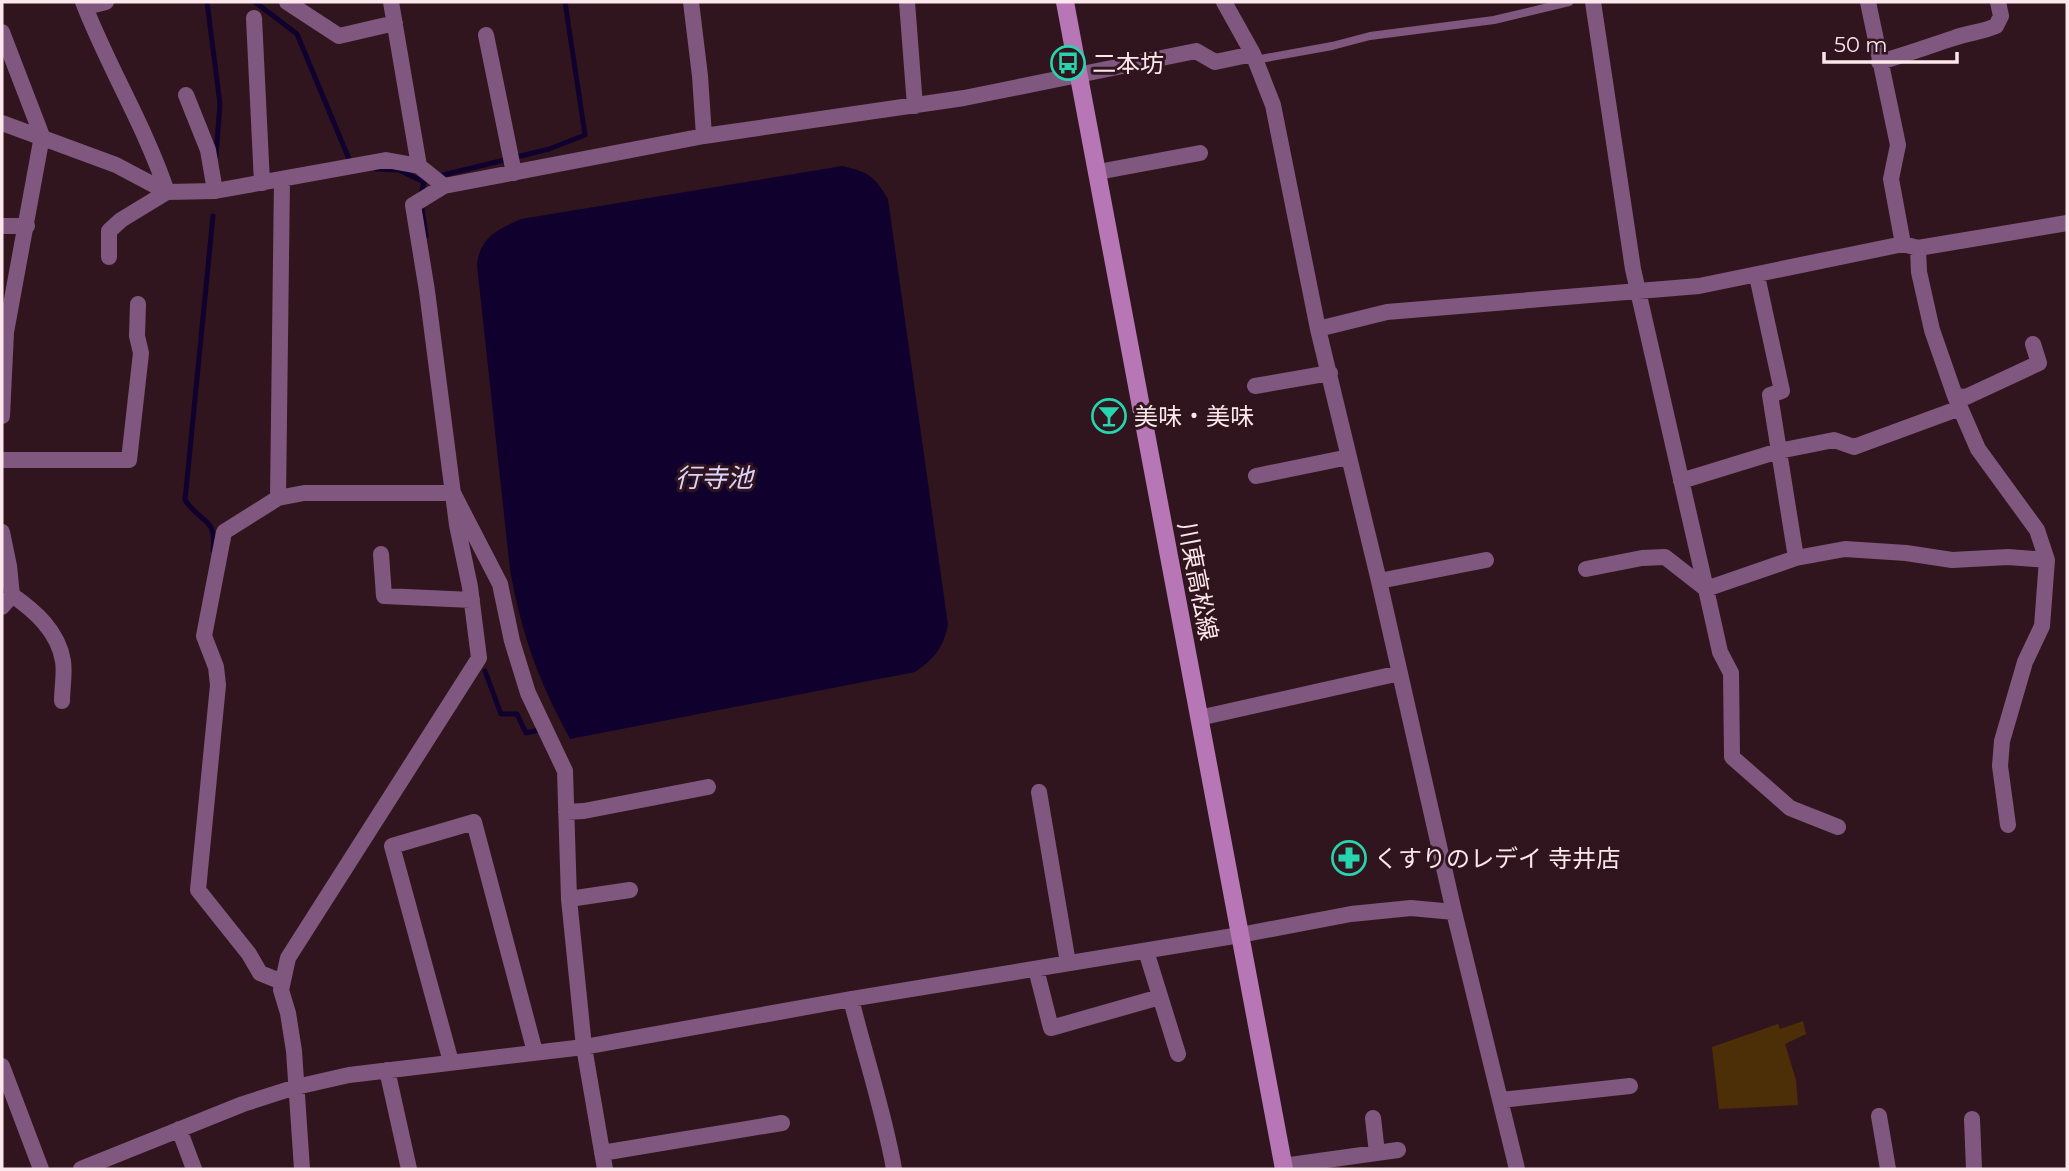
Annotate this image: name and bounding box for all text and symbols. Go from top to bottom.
scale bar [1824,21,1957,65]
text: 50 m [1834,32,1888,57]
bus stop icon: 二本坊 [1049,44,1087,82]
place label: 二本坊 [1092,49,1164,78]
bar icon: 美味・美味 [1090,397,1128,435]
place label: 美味・美味 [1134,402,1254,431]
water label: 行寺池 [675,462,756,494]
street label: 川東高松線 [1172,519,1224,643]
pharmacy icon: くすりのレデイ 寺井店 [1330,839,1368,877]
place label: くすりのレデイ 寺井店 [1374,844,1620,873]

